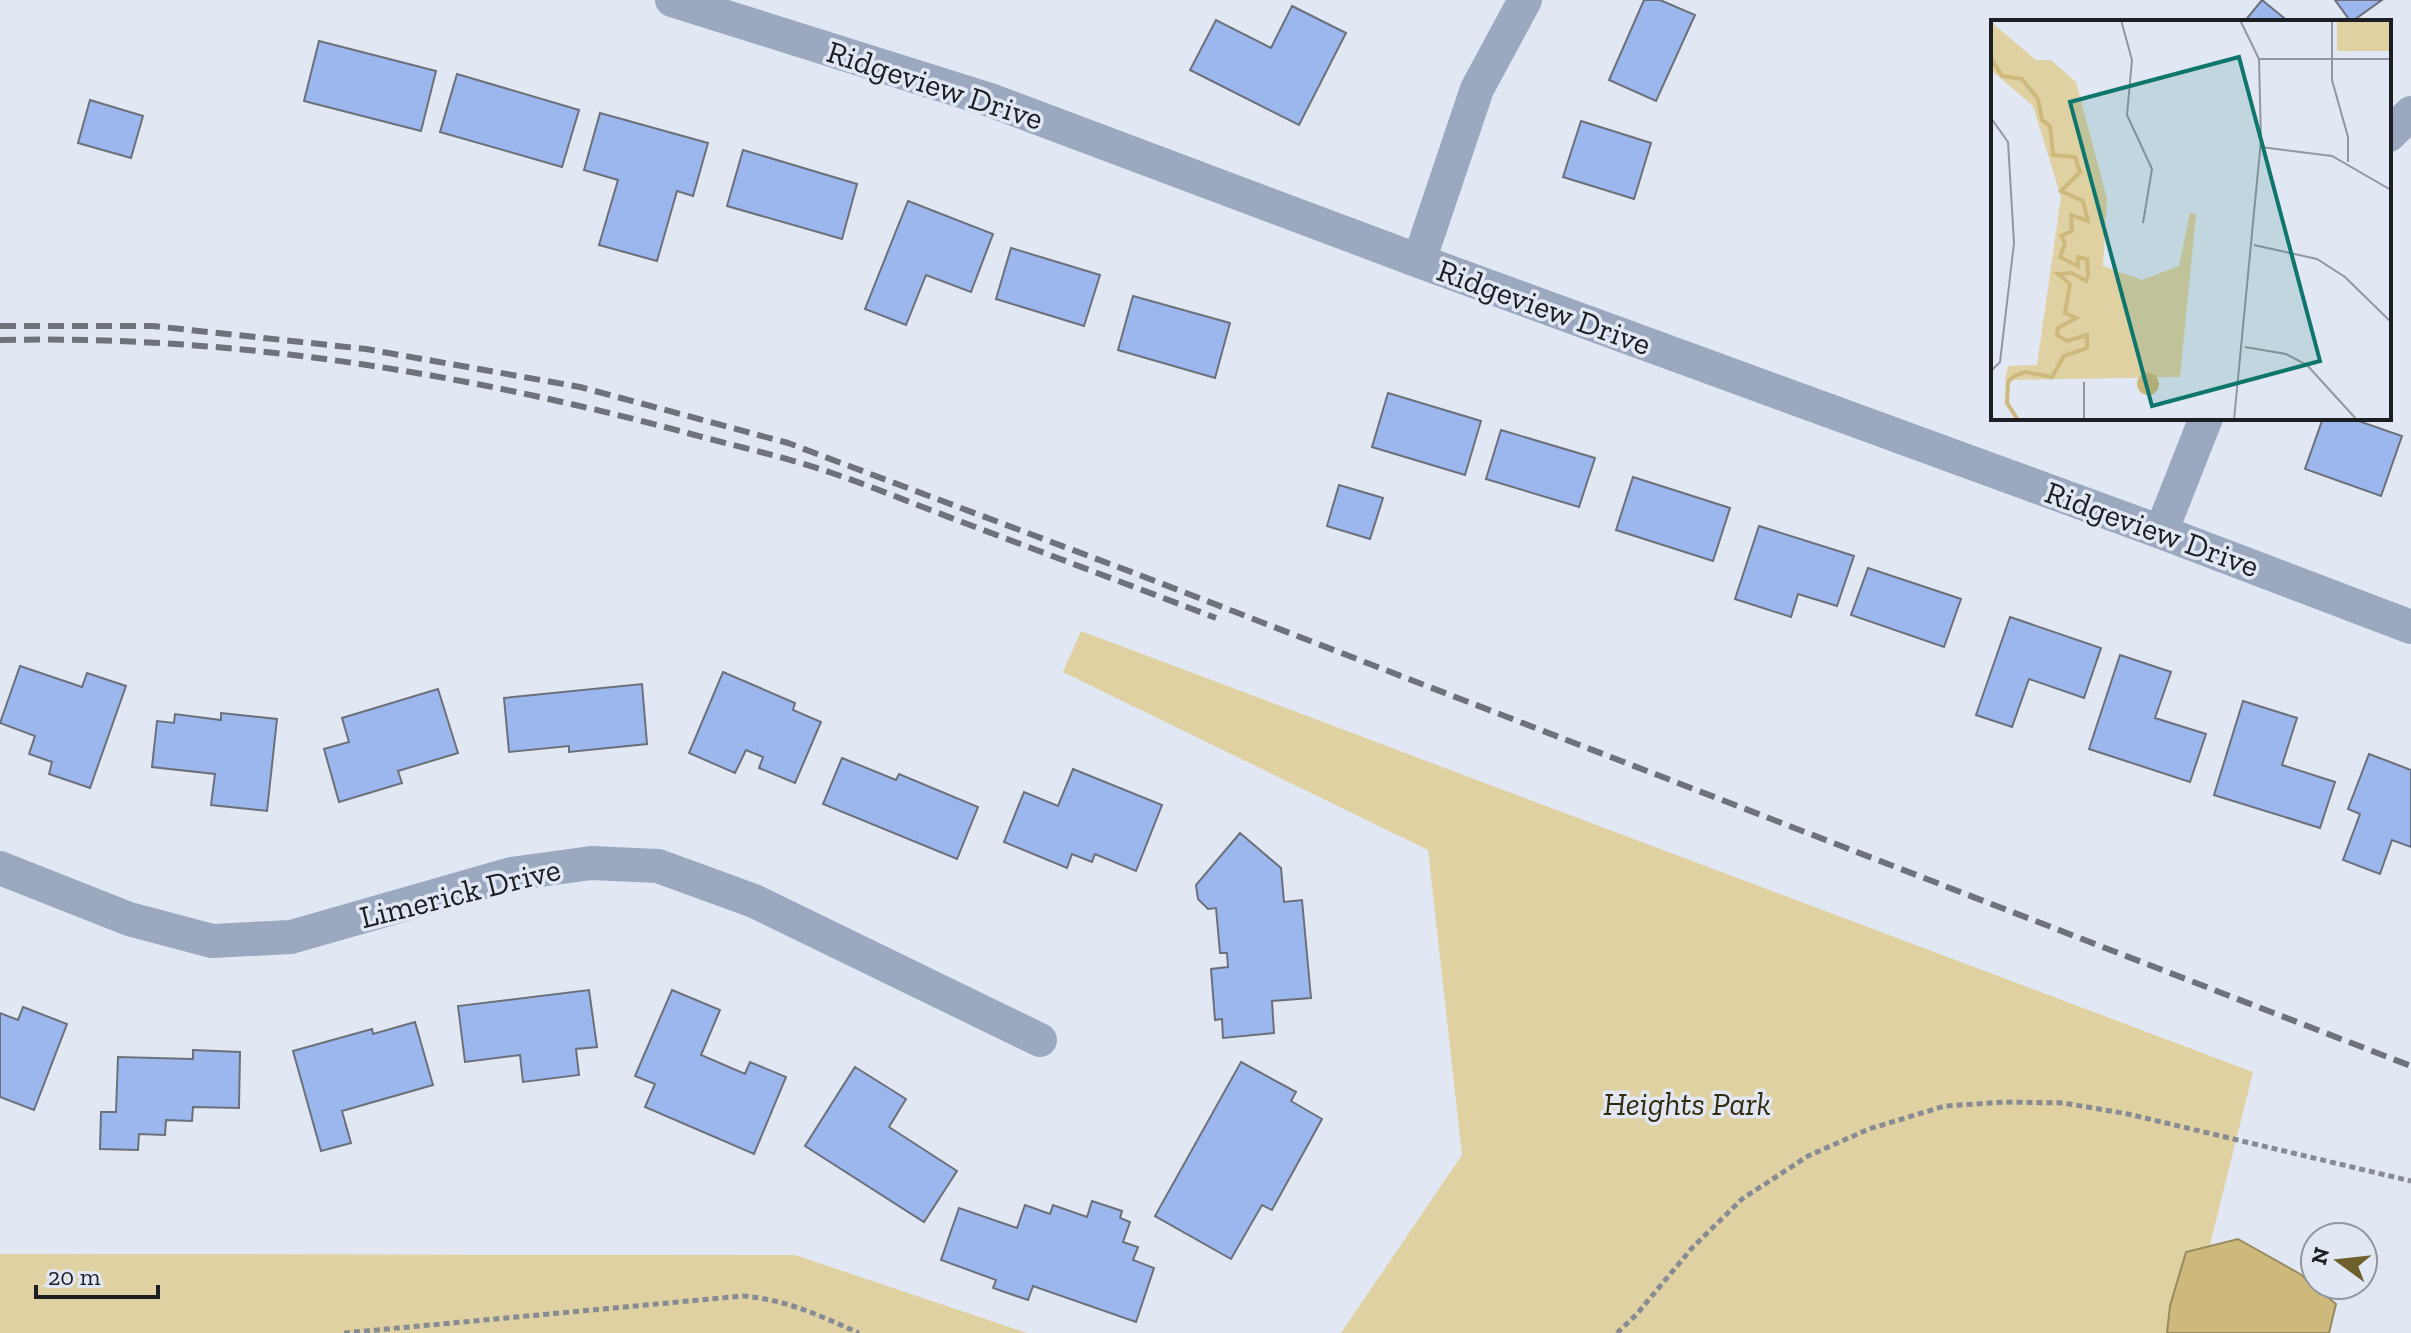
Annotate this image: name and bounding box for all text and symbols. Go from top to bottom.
inset map [1991,20,2391,420]
street label: Ridgeview Drive [822,32,1048,138]
street label: Ridgeview Drive [1432,251,1656,363]
street label: Ridgeview Drive [2040,473,2264,585]
street label: Limerick Drive [356,850,564,936]
park label: Heights Park [1603,1085,1771,1123]
north arrow [2299,1221,2379,1301]
text: N [2305,1244,2335,1268]
scale bar [36,1249,158,1299]
text: 20 m [48,1262,101,1291]

